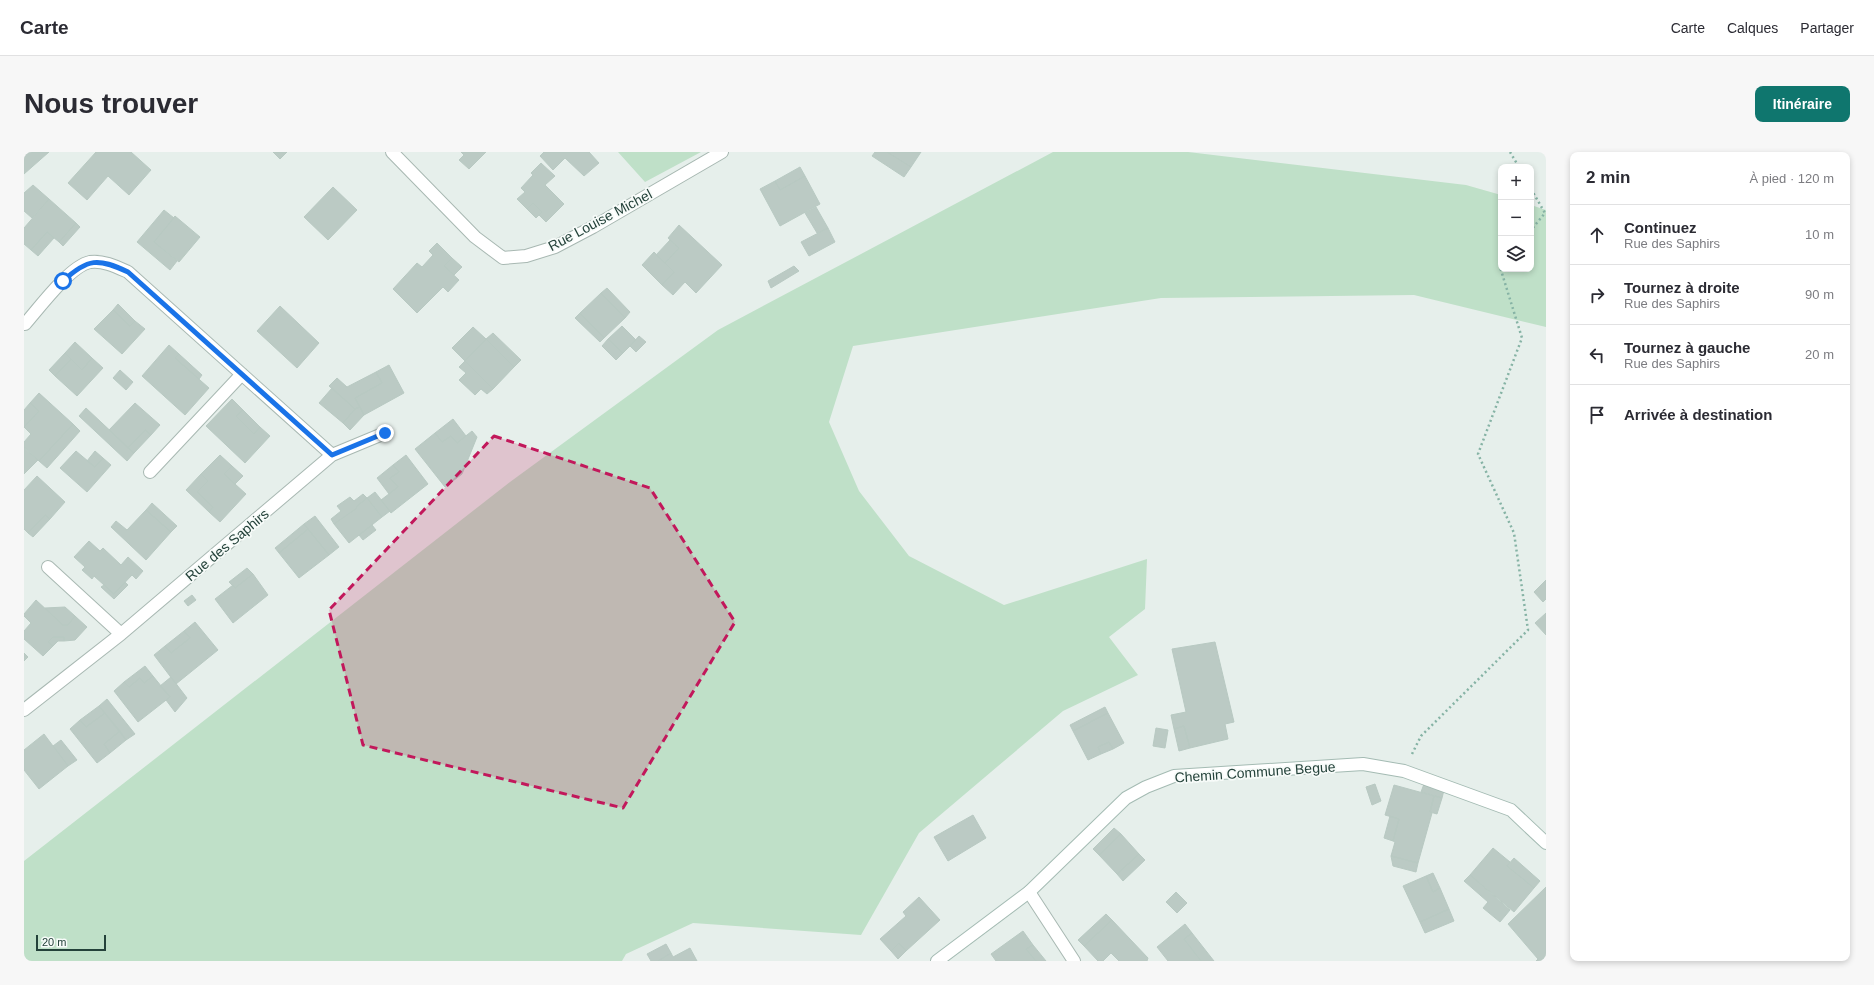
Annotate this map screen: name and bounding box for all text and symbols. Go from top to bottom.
text: Carte [20,17,69,38]
text: Carte [1671,20,1705,36]
text: Calques [1727,20,1778,36]
text: Partager [1800,20,1854,36]
button: Itinéraire [1755,86,1850,122]
text: Nous trouver [24,88,198,119]
map controls [1498,164,1534,272]
button: + [1498,164,1534,200]
text: 2 min [1586,168,1630,187]
text: À pied · 120 m [1749,171,1834,186]
street label: Rue Louise Michel [545,186,655,254]
button: − [1498,200,1534,236]
text: Continuez [1624,219,1697,236]
icon: ahead [1586,224,1608,246]
text: 10 m [1805,227,1834,242]
button: layers [1498,236,1534,272]
text: Rue des Saphirs [1624,236,1720,251]
route start [54,272,72,290]
text: Tournez à droite [1624,279,1740,296]
icon: right [1586,284,1608,306]
text: 90 m [1805,287,1834,302]
text: Rue des Saphirs [1624,296,1720,311]
text: Tournez à gauche [1624,339,1750,356]
icon: left [1586,344,1608,366]
text: 20 m [1805,347,1834,362]
text: Rue des Saphirs [1624,356,1720,371]
icon: arrive [1586,404,1608,426]
text: Arrivée à destination [1624,406,1772,423]
route end [376,424,394,442]
street label: Rue des Saphirs [182,506,272,584]
street label: Chemin Commune Begue [1174,758,1336,786]
scale bar [36,933,106,952]
text: 20 m [42,936,66,948]

